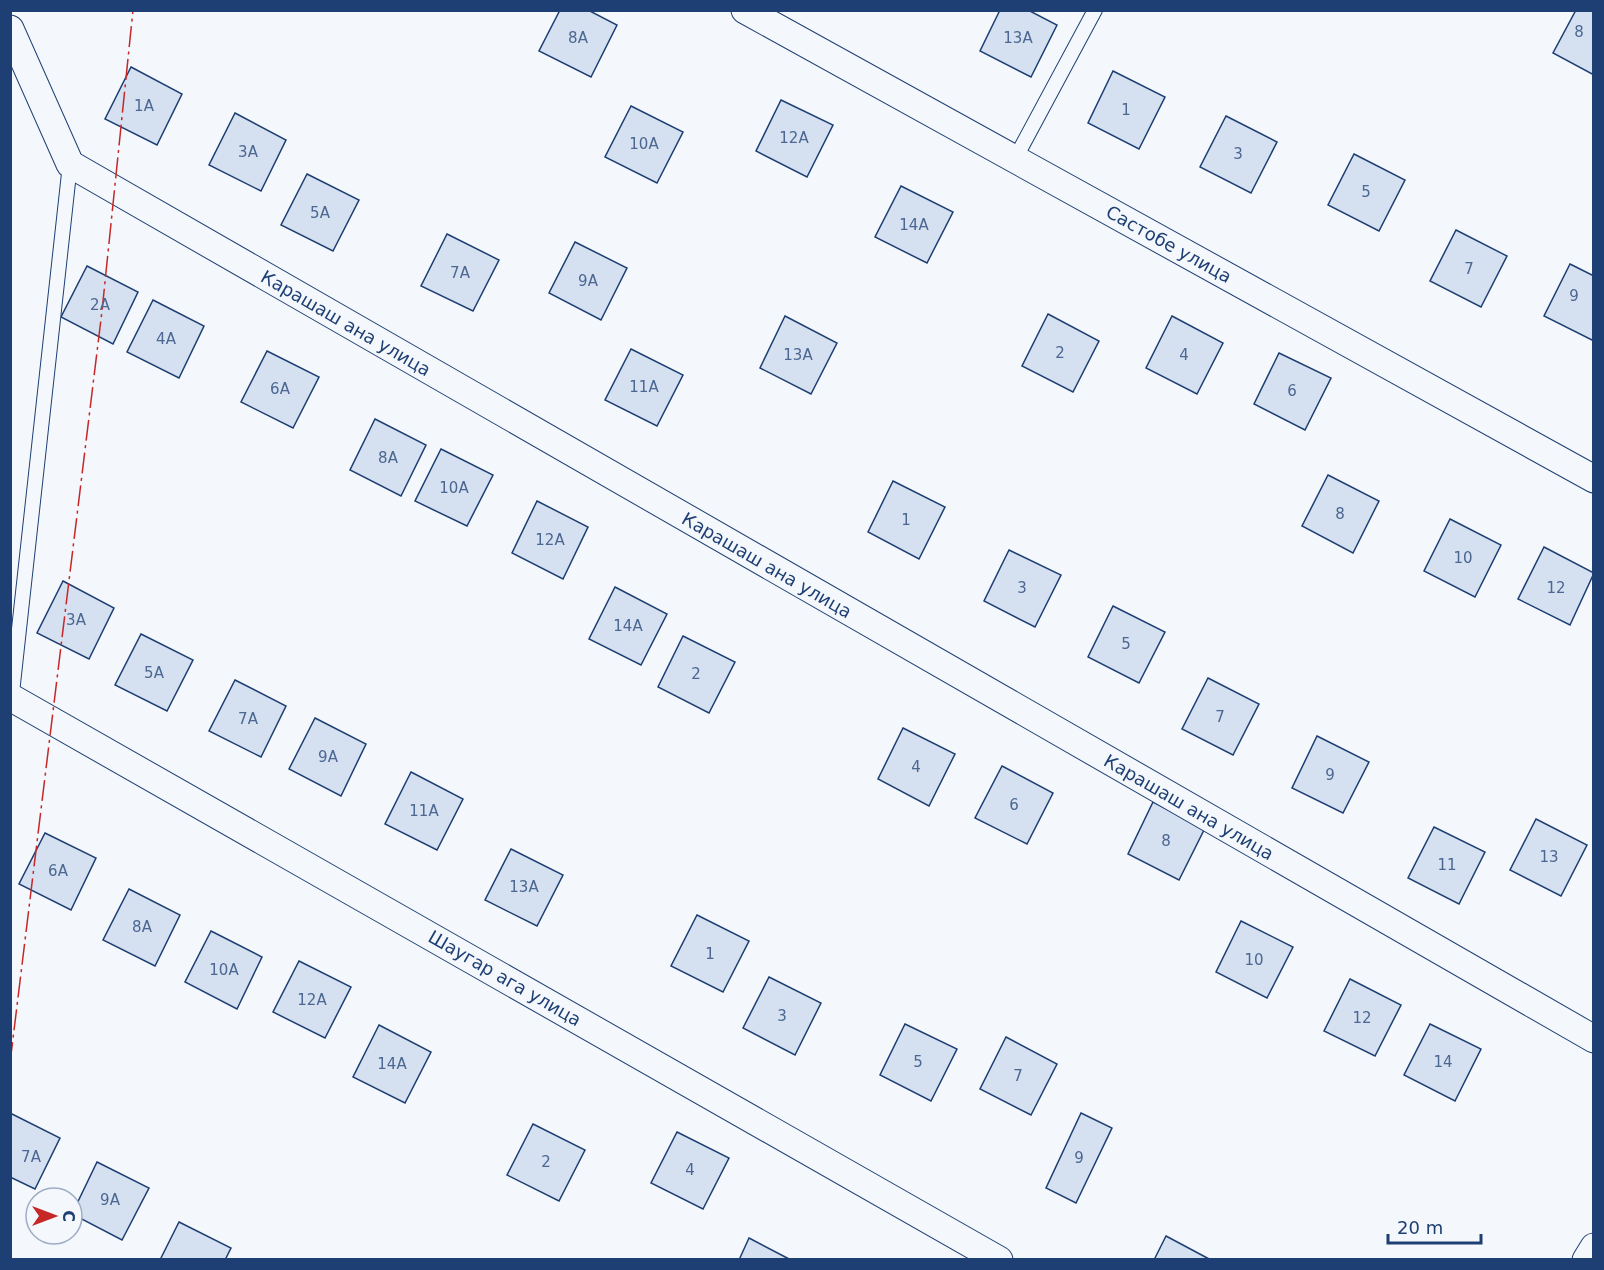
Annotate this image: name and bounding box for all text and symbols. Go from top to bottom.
house number: 8 [1574,23,1584,41]
house number: 8А [568,29,589,47]
house number: 13A [1003,29,1033,47]
house number: 1А [134,97,155,115]
house number: 1 [1121,101,1131,119]
house number: 12А [779,129,809,147]
house number: 10А [629,135,659,153]
house number: 3А [238,143,259,161]
house number: 3 [1233,145,1243,163]
house number: 5 [1361,183,1371,201]
street label: Састобе улица [1103,201,1235,287]
house number: 5А [310,204,331,222]
house number: 14А [899,216,929,234]
house number: 7 [1464,260,1474,278]
house number: 7А [450,264,471,282]
street label: Карашаш ана улица [257,266,435,380]
house number: 9А [578,272,599,290]
house number: 9 [1569,287,1579,305]
house number: 2А [90,296,111,314]
house number: 4А [156,330,177,348]
house number: 2 [1055,344,1065,362]
house number: 13А [783,346,813,364]
house number: 4 [1179,346,1189,364]
house number: 11А [629,378,659,396]
house number: 6А [270,380,291,398]
house number: 6 [1287,382,1297,400]
house number: 8А [378,449,399,467]
house number: 10А [439,479,469,497]
house number: 8 [1335,505,1345,523]
street label: Карашаш ана улица [678,508,856,622]
house number: 1 [901,511,911,529]
house number: 12А [535,531,565,549]
house number: 10 [1453,549,1473,567]
house number: 3 [1017,579,1027,597]
house number: 12 [1546,579,1566,597]
house number: 3А [66,611,87,629]
house number: 14А [613,617,643,635]
house number: 5 [1121,635,1131,653]
house number: 5А [144,664,165,682]
house number: 2 [691,665,701,683]
house number: 7 [1215,708,1225,726]
house number: 7А [238,710,259,728]
house number: 9А [318,748,339,766]
street label: Карашаш ана улица [1100,750,1278,864]
house number: 4 [911,758,921,776]
house number: 9 [1325,766,1335,784]
house number: 6 [1009,796,1019,814]
house number: 11А [409,802,439,820]
house number: 8 [1161,832,1171,850]
house number: 13 [1539,848,1559,866]
house number: 11 [1437,856,1457,874]
house number: 6А [48,862,69,880]
house number: 13А [509,878,539,896]
house number: 8А [132,918,153,936]
street label: Шаугар ага улица [425,926,585,1030]
house number: 1 [705,945,715,963]
house number: 10 [1244,951,1264,969]
house number: 10А [209,961,239,979]
house number: 12А [297,991,327,1009]
house number: 3 [777,1007,787,1025]
house number: 12 [1352,1009,1372,1027]
house number: 5 [913,1053,923,1071]
house number: 14 [1433,1053,1453,1071]
house number: 14А [377,1055,407,1073]
house number: 7 [1013,1067,1023,1085]
house number: 7A [21,1148,42,1166]
house number: 9 [1074,1149,1084,1167]
house number: 2 [541,1153,551,1171]
house number: 4 [685,1161,695,1179]
north arrow [24,1186,84,1246]
house number: 9A [100,1191,121,1209]
scale bar [1388,1207,1481,1245]
text: С [59,1210,78,1222]
text: 20 m [1397,1217,1443,1238]

